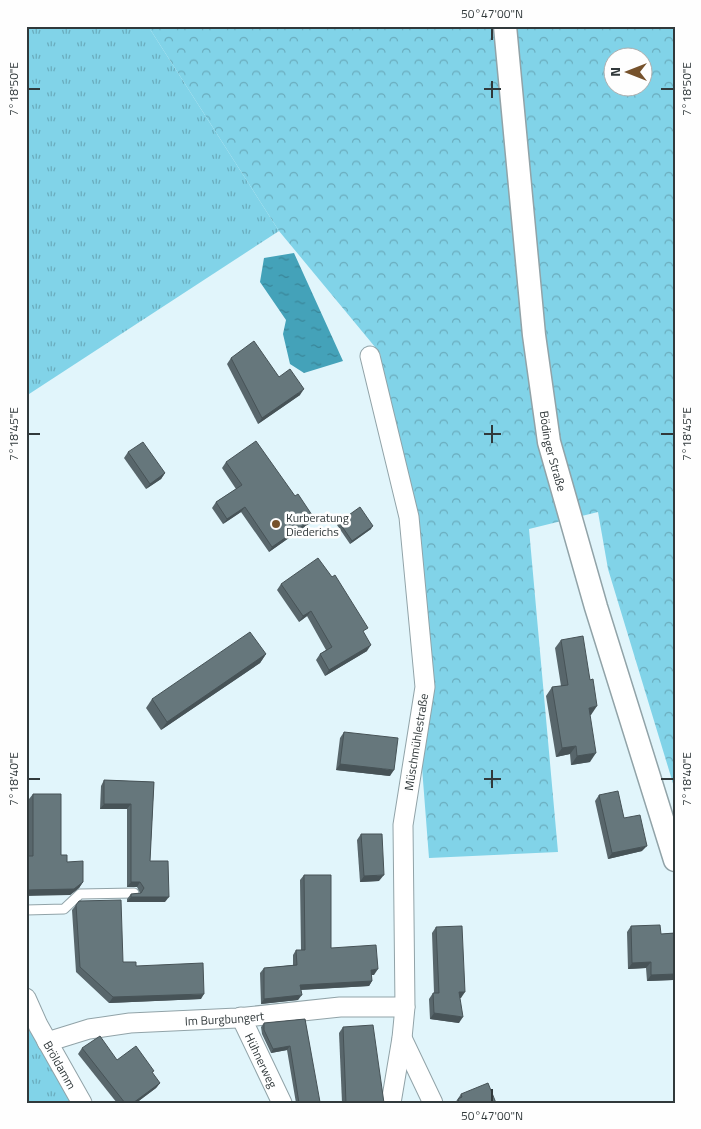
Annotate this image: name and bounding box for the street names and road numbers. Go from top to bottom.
street label: Bödinger Straße [535,410,572,493]
street label: Müschmühlestraße [399,692,433,792]
street label: Im Burgbungert [184,1006,266,1030]
street label: Hühnerweg [240,1030,283,1091]
street label: Bröldamm [39,1037,82,1092]

